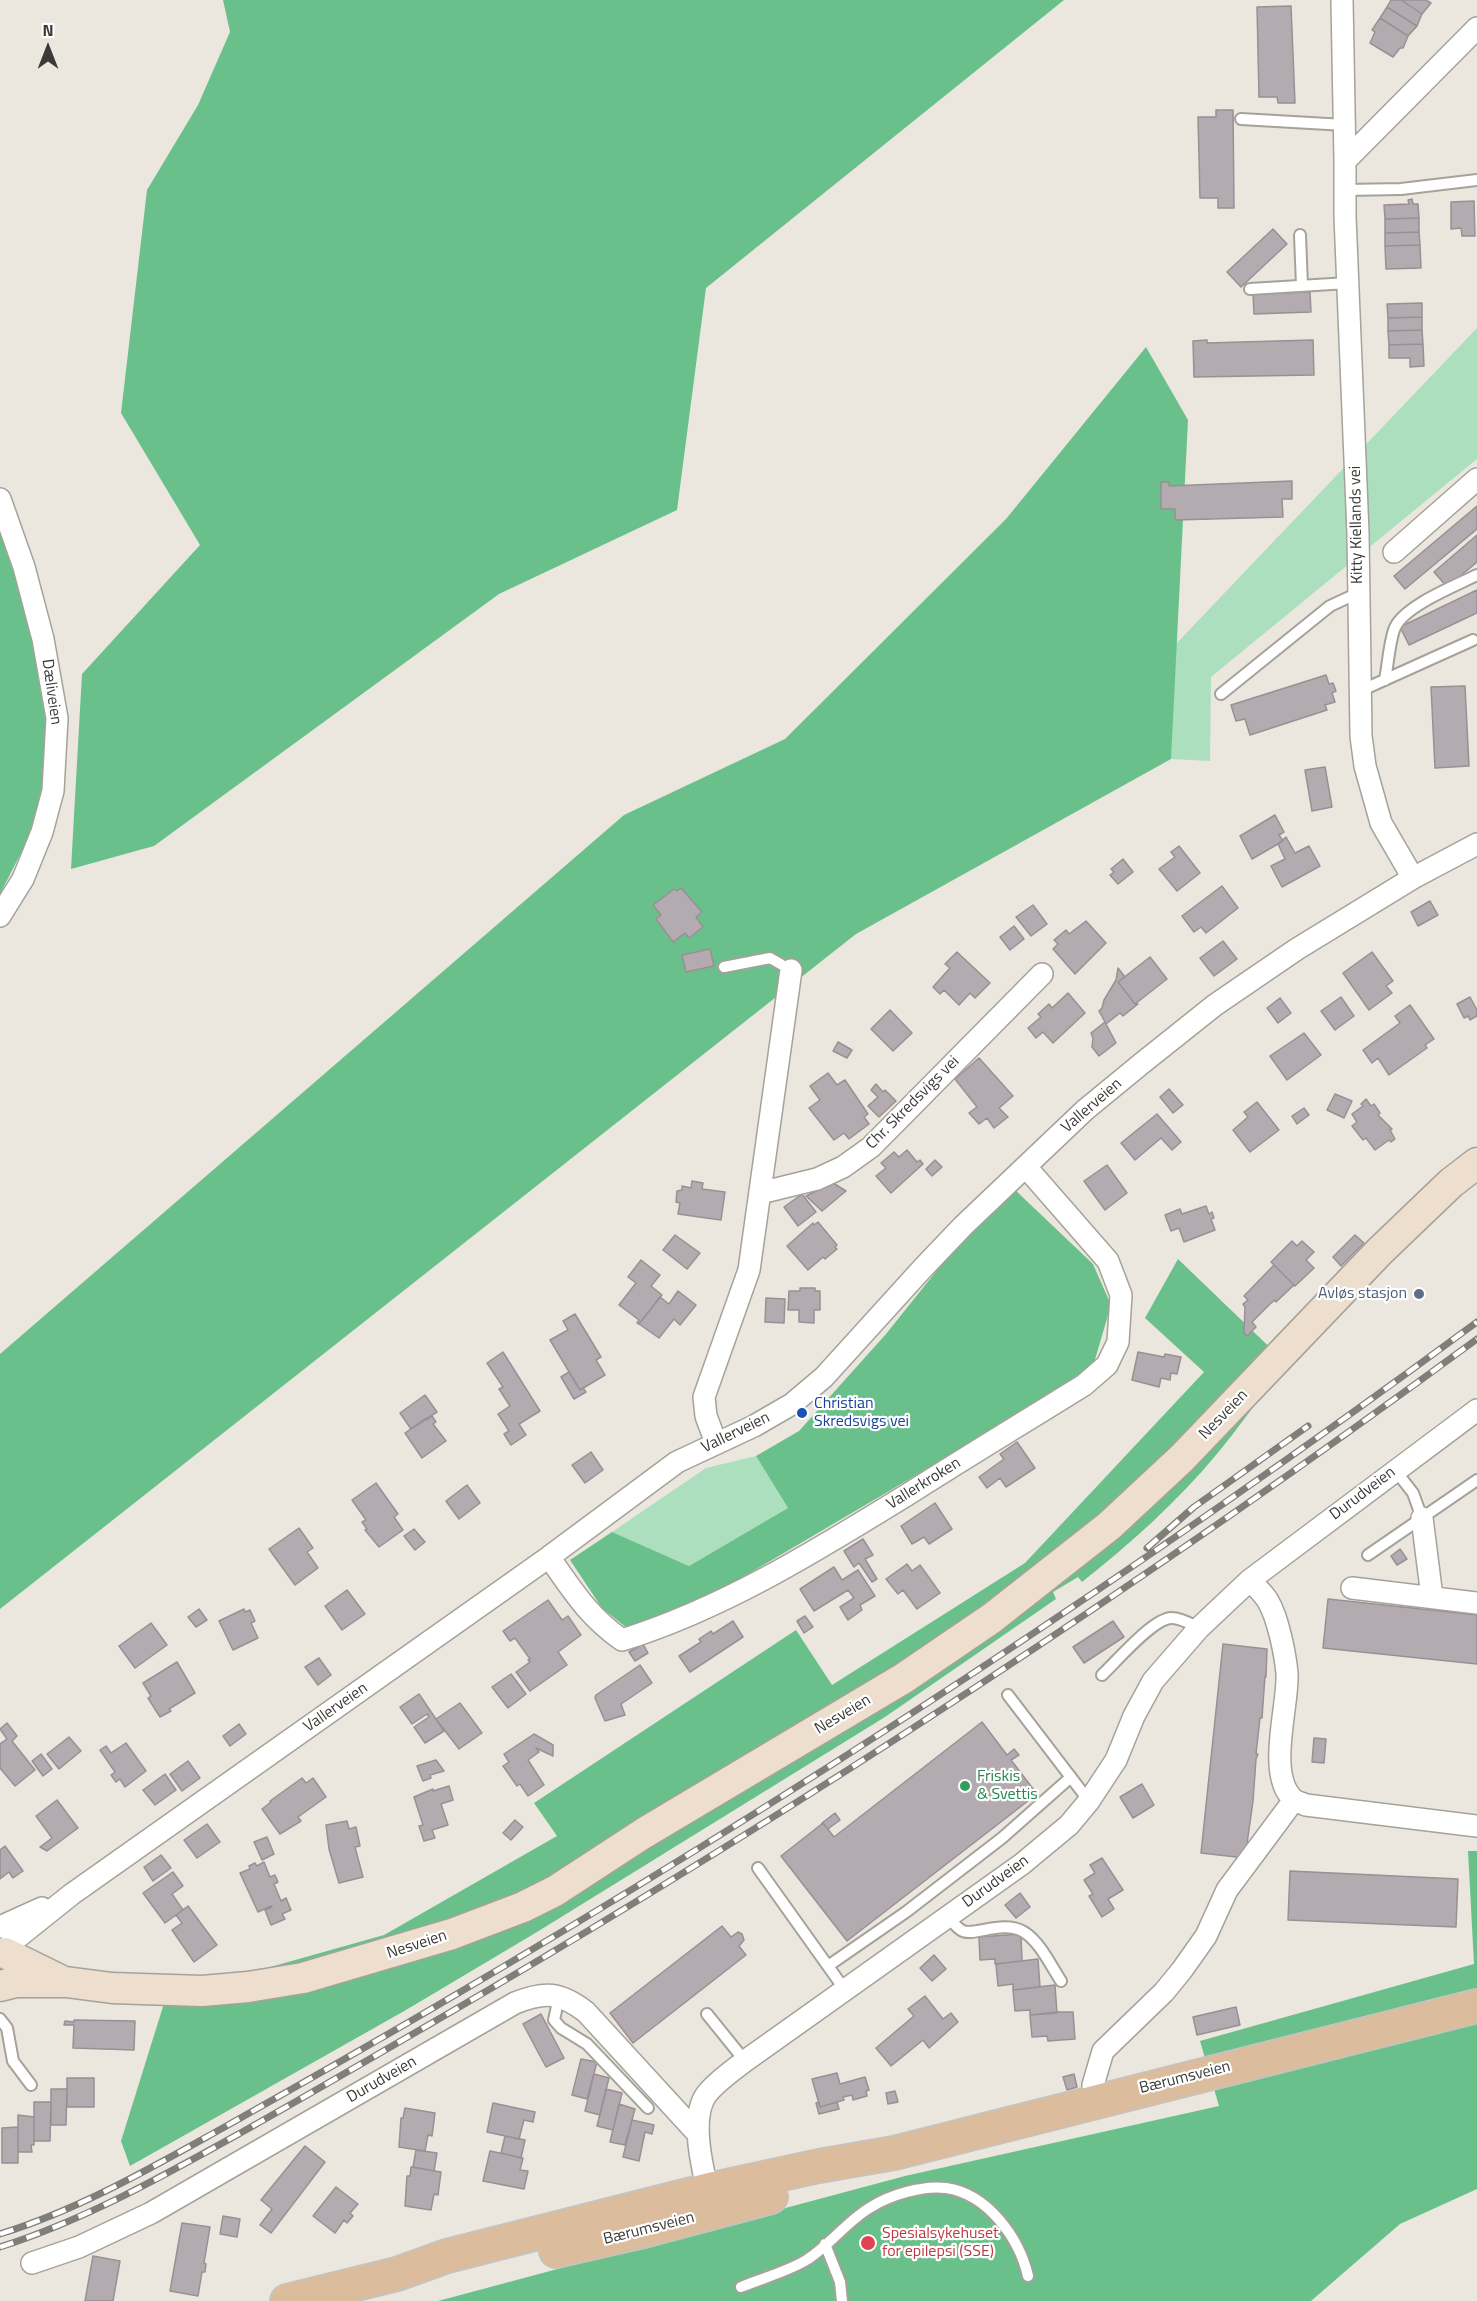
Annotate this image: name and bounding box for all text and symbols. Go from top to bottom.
north arrow [18,18,78,78]
text: N [42,18,54,42]
street label: Kitty Kiellands vei [1346,466,1368,584]
street label: Dæliveien [37,658,65,726]
street label: Chr. Skredsvigs vei [862,1052,964,1154]
street label: Vallerveien [1058,1075,1126,1137]
place label: Avløs stasjon [1318,1284,1407,1304]
marker: Avløs stasjon [1412,1287,1426,1301]
street label: Nesveien [1196,1386,1252,1444]
place label: Christian Skredsvigs vei [814,1394,909,1432]
marker: Christian Skredsvigs vei [795,1406,809,1420]
street label: Vallerveien [699,1408,773,1458]
street label: Vallerkroken [883,1454,965,1514]
street label: Durudveien [1326,1463,1400,1525]
street label: Vallerveien [300,1679,372,1737]
street label: Nesveien [812,1691,874,1739]
place label: Friskis & Svettis [977,1767,1038,1805]
marker: Friskis & Svettis [958,1779,972,1793]
street label: Durudveien [959,1852,1033,1912]
street label: Nesveien [385,1926,449,1964]
street label: Durudveien [344,2052,420,2108]
street label: Bærumsveien [1137,2057,1233,2099]
street label: Bærumsveien [601,2208,697,2250]
place label: Spesialsykehuset for epilepsi (SSE) [882,2224,999,2262]
marker: Spesialsykehuset for epilepsi (SSE) [859,2234,877,2252]

